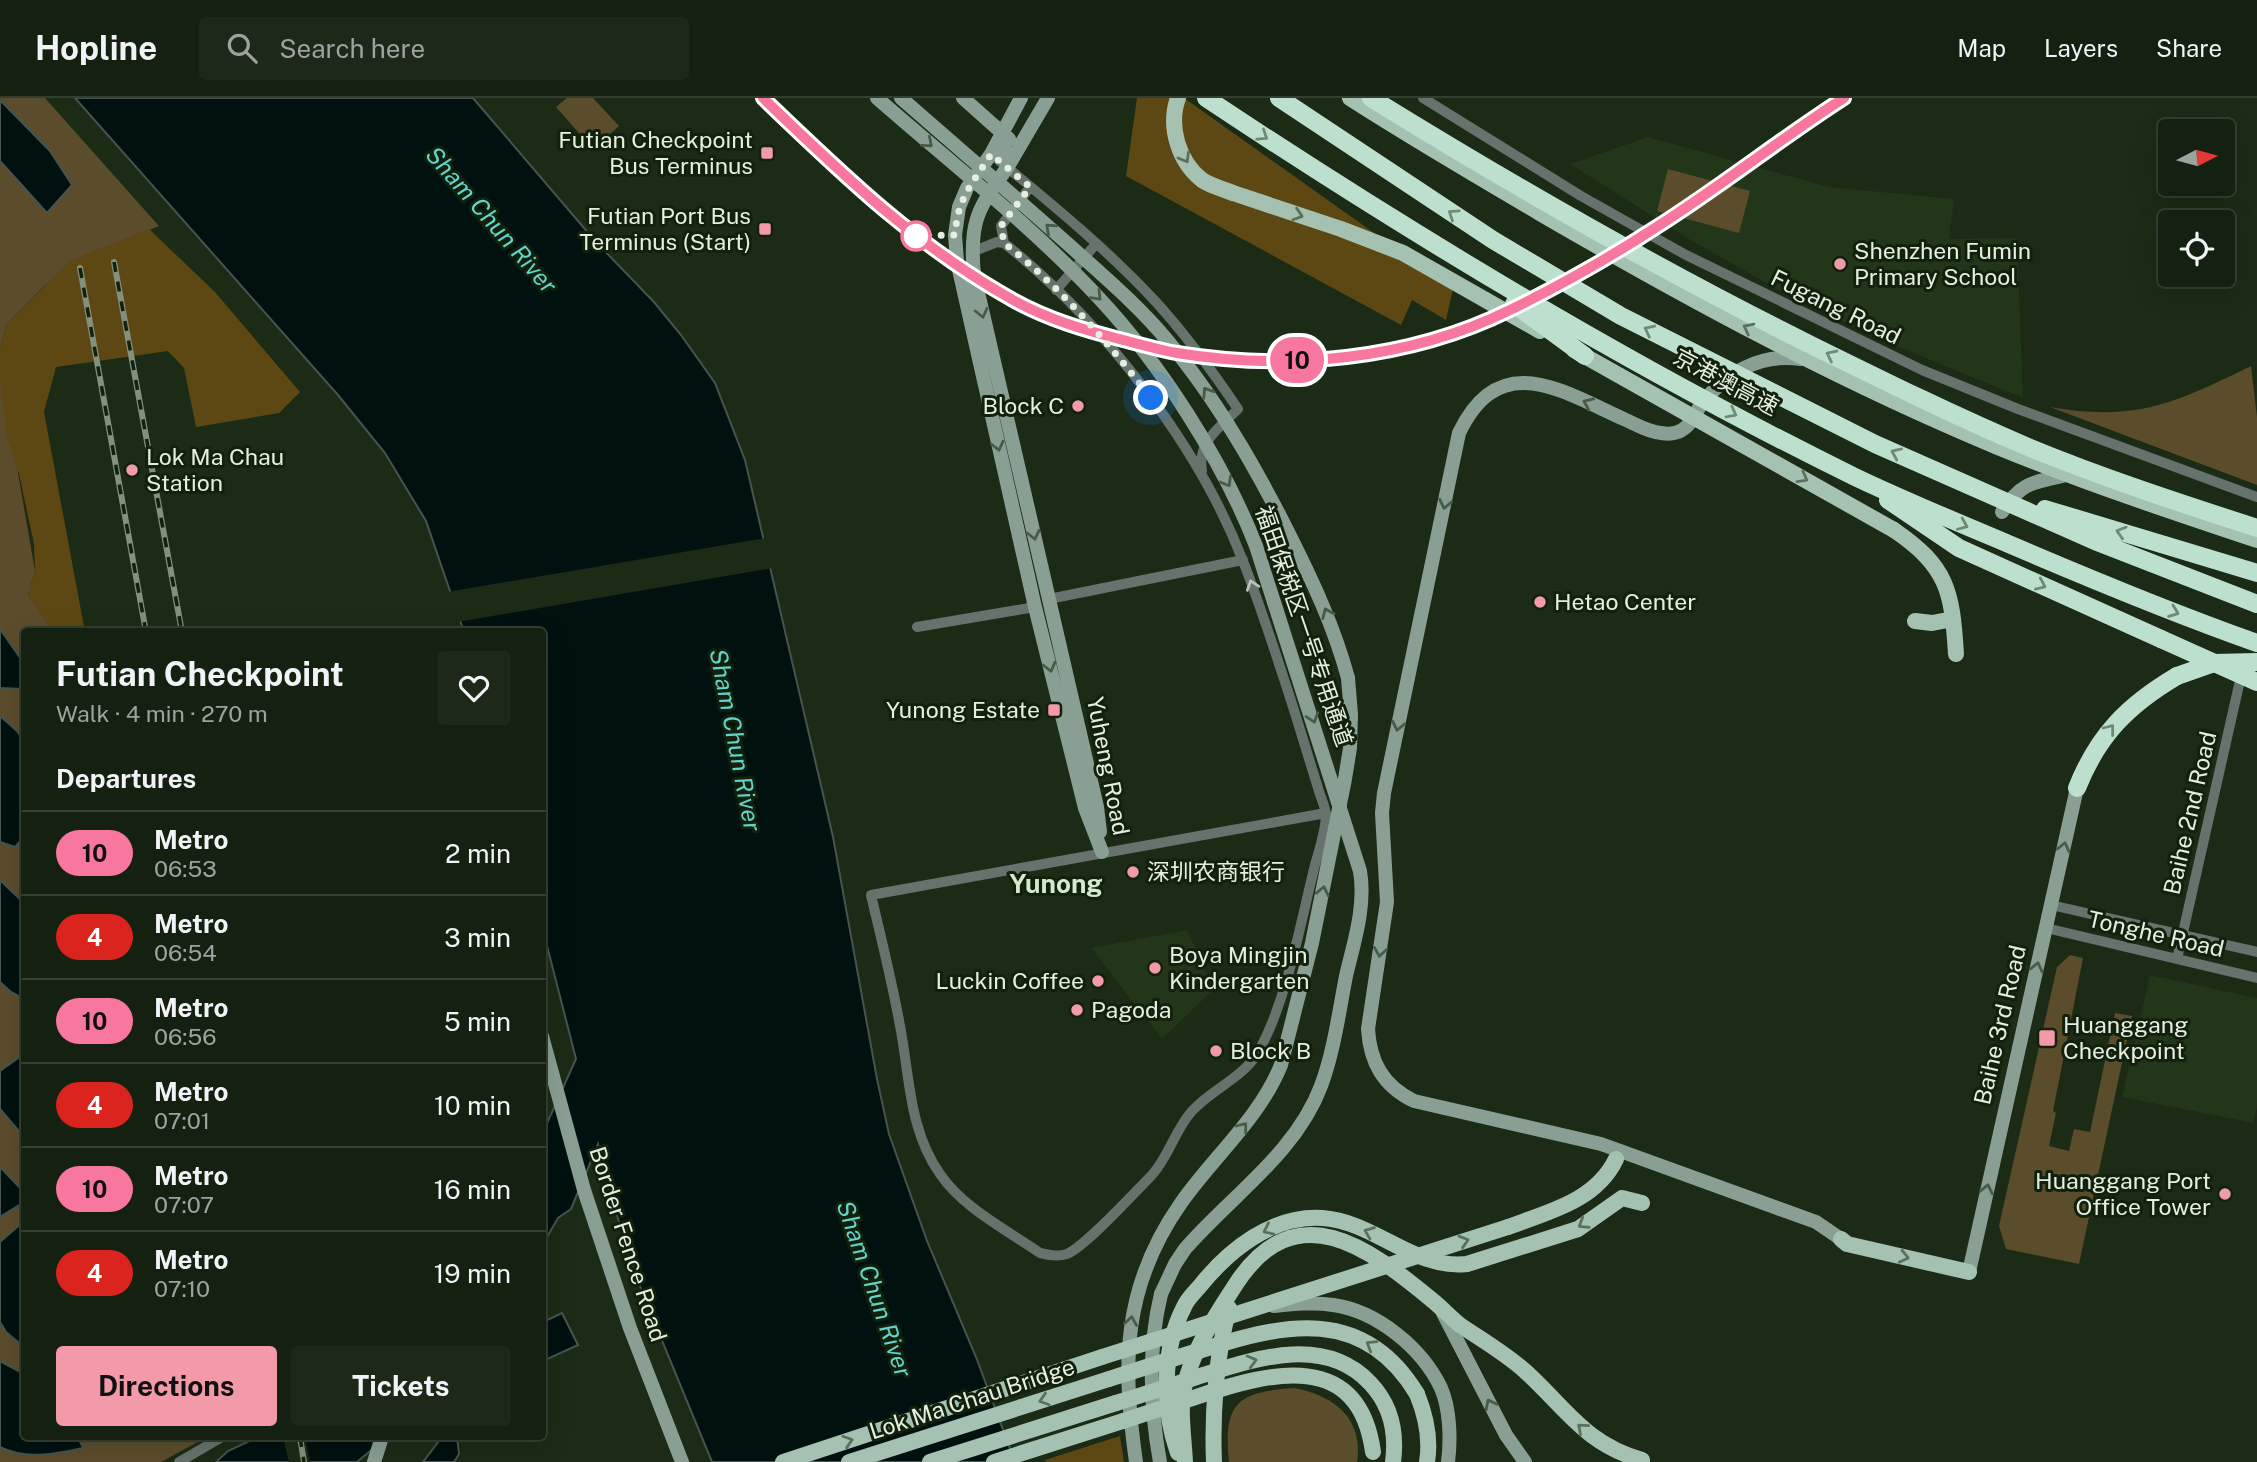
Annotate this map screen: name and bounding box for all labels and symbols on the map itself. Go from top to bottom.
north arrow [2158,119,2235,196]
place label: Futian Checkpoint Bus Terminus [558,126,753,179]
one-way arrow [1255,128,1268,141]
one-way arrow [920,135,933,147]
water label: Sham Chun River [421,140,564,299]
marker: Futian Checkpoint Bus Terminus [759,145,775,161]
one-way arrow [1177,150,1190,163]
place label: Futian Port Bus Terminus (Start) [579,202,751,255]
one-way arrow [1292,207,1304,221]
one-way arrow [1448,209,1461,222]
marker: Futian Port Bus Terminus (Start) [757,221,773,237]
unlabelled marker [901,221,931,251]
one-way arrow [1045,224,1058,236]
place label: Shenzhen Fumin Primary School [1854,237,2031,290]
marker: Shenzhen Fumin Primary School [1832,256,1848,272]
street label: Fugang Road [1767,263,1906,350]
one-way arrow [1088,288,1101,301]
one-way arrow [974,307,988,319]
one-way arrow [1743,323,1755,337]
one-way arrow [1643,325,1656,339]
line badge: 10 [1266,337,1328,383]
street label: 京港澳高速 [1669,343,1783,420]
one-way arrow [1826,349,1838,363]
your location [1133,380,1168,415]
one-way arrow [1203,387,1215,400]
place label: Block C [982,392,1064,419]
one-way arrow [1583,397,1595,411]
marker: Block C [1070,398,1086,414]
one-way arrow [1725,405,1738,419]
one-way arrow [990,440,1005,452]
place label: Lok Ma Chau Station [146,443,284,496]
one-way arrow [1891,447,1903,461]
marker: Lok Ma Chau Station [124,462,140,478]
one-way arrow [1796,470,1808,483]
one-way arrow [1219,474,1232,487]
one-way arrow [1438,498,1453,510]
street label: 福田保税区一号专用通道 [1251,502,1358,750]
one-way arrow [1956,517,1969,531]
one-way arrow [2116,525,2128,540]
one-way arrow [1025,529,1040,541]
one-way arrow [2034,577,2047,591]
one-way arrow [1246,580,1260,592]
place label: Hetao Center [1554,588,1696,615]
marker: Hetao Center [1532,594,1548,610]
one-way arrow [2167,603,2179,617]
one-way arrow [1321,608,1335,621]
water label: Sham Chun River [705,646,768,834]
one-way arrow [1042,661,1056,673]
street label: Yuheng Road [1082,694,1135,837]
place label: Yunong Estate [886,696,1040,723]
marker: Yunong Estate [1046,702,1062,718]
one-way arrow [1305,711,1319,724]
one-way arrow [1391,720,1406,732]
one-way arrow [2102,725,2115,737]
street label: Baihe 2nd Road [2158,729,2221,897]
one-way arrow [2056,841,2070,853]
place label: 深圳农商银行 [1147,858,1285,885]
marker: 深圳农商银行 [1125,864,1141,880]
district label: Yunong [1009,868,1103,899]
one-way arrow [1314,885,1329,897]
street label: Tonghe Road [2085,905,2227,962]
place label: Boya Mingjin Kindergarten [1169,941,1309,994]
street label: Baihe 3rd Road [1968,943,2031,1107]
one-way arrow [1373,946,1388,958]
marker: Boya Mingjin Kindergarten [1147,960,1163,976]
one-way arrow [2028,961,2043,973]
place label: Luckin Coffee [935,967,1084,994]
marker: Luckin Coffee [1090,973,1106,989]
place label: Pagoda [1091,996,1172,1023]
marker: Pagoda [1069,1002,1085,1018]
place label: Huanggang Checkpoint [2063,1011,2188,1064]
marker: Huanggang Checkpoint [2037,1028,2057,1048]
place label: Block B [1230,1037,1311,1064]
marker: Block B [1208,1043,1224,1059]
one-way arrow [1234,1122,1247,1134]
street label: Border Fence Road [584,1143,673,1345]
place label: Huanggang Port Office Tower [2035,1167,2211,1220]
one-way arrow [1978,1183,1993,1195]
marker: Huanggang Port Office Tower [2217,1186,2233,1202]
water label: Sham Chun River [832,1197,919,1382]
one-way arrow [1577,1216,1590,1229]
one-way arrow [1263,1222,1275,1236]
one-way arrow [1364,1226,1377,1240]
one-way arrow [1457,1234,1469,1249]
one-way arrow [1898,1249,1910,1264]
one-way arrow [1123,1315,1138,1327]
one-way arrow [1365,1340,1378,1353]
street label: Lok Ma Chau Bridge [866,1353,1078,1444]
one-way arrow [1245,1354,1257,1369]
one-way arrow [1038,1392,1051,1406]
one-way arrow [1484,1399,1498,1411]
one-way arrow [1578,1424,1591,1436]
one-way arrow [842,1434,854,1449]

